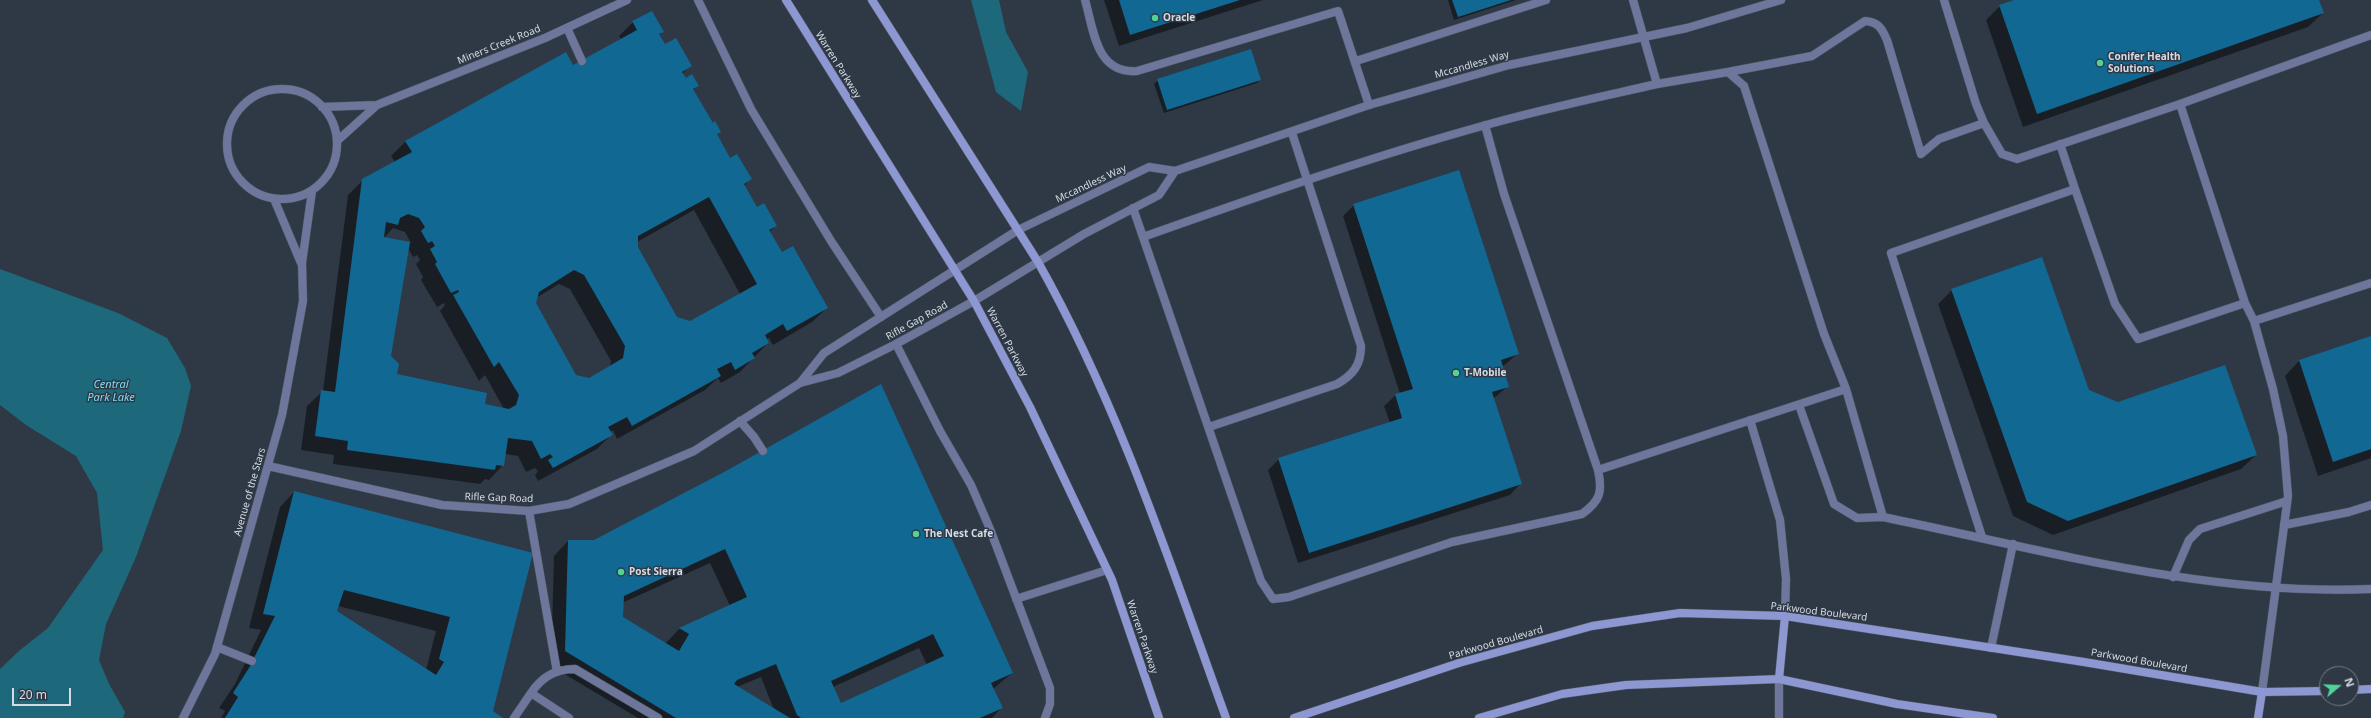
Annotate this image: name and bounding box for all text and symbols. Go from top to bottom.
place label: Oracle [1163,12,1195,24]
marker: Oracle [1150,13,1160,23]
street label: Miners Creek Road [456,23,542,67]
street label: Warren Parkway [813,29,863,101]
street label: Mccandless Way [1433,49,1511,81]
place label: Conifer Health Solutions [2108,51,2180,74]
marker: Conifer Health Solutions [2095,58,2105,68]
street label: Mccandless Way [1054,162,1128,206]
street label: Rifle Gap Road [884,299,950,343]
street label: Warren Parkway [984,305,1030,379]
place label: T-Mobile [1464,367,1507,379]
marker: T-Mobile [1451,368,1461,378]
water label: Central Park Lake [87,378,135,404]
street label: Avenue of the Stars [232,446,268,538]
street label: Rifle Gap Road [464,491,534,505]
place label: The Nest Cafe [924,528,993,540]
marker: The Nest Cafe [911,529,921,539]
place label: Post Sierra [629,566,683,578]
marker: Post Sierra [616,567,626,577]
street label: Warren Parkway [1124,599,1160,675]
street label: Parkwood Boulevard [1770,600,1868,624]
street label: Parkwood Boulevard [1448,624,1544,662]
street label: Parkwood Boulevard [2090,647,2188,675]
north arrow [2319,666,2359,706]
text: N [2341,676,2358,689]
scale bar [14,680,73,706]
text: 20 m [19,686,47,703]

